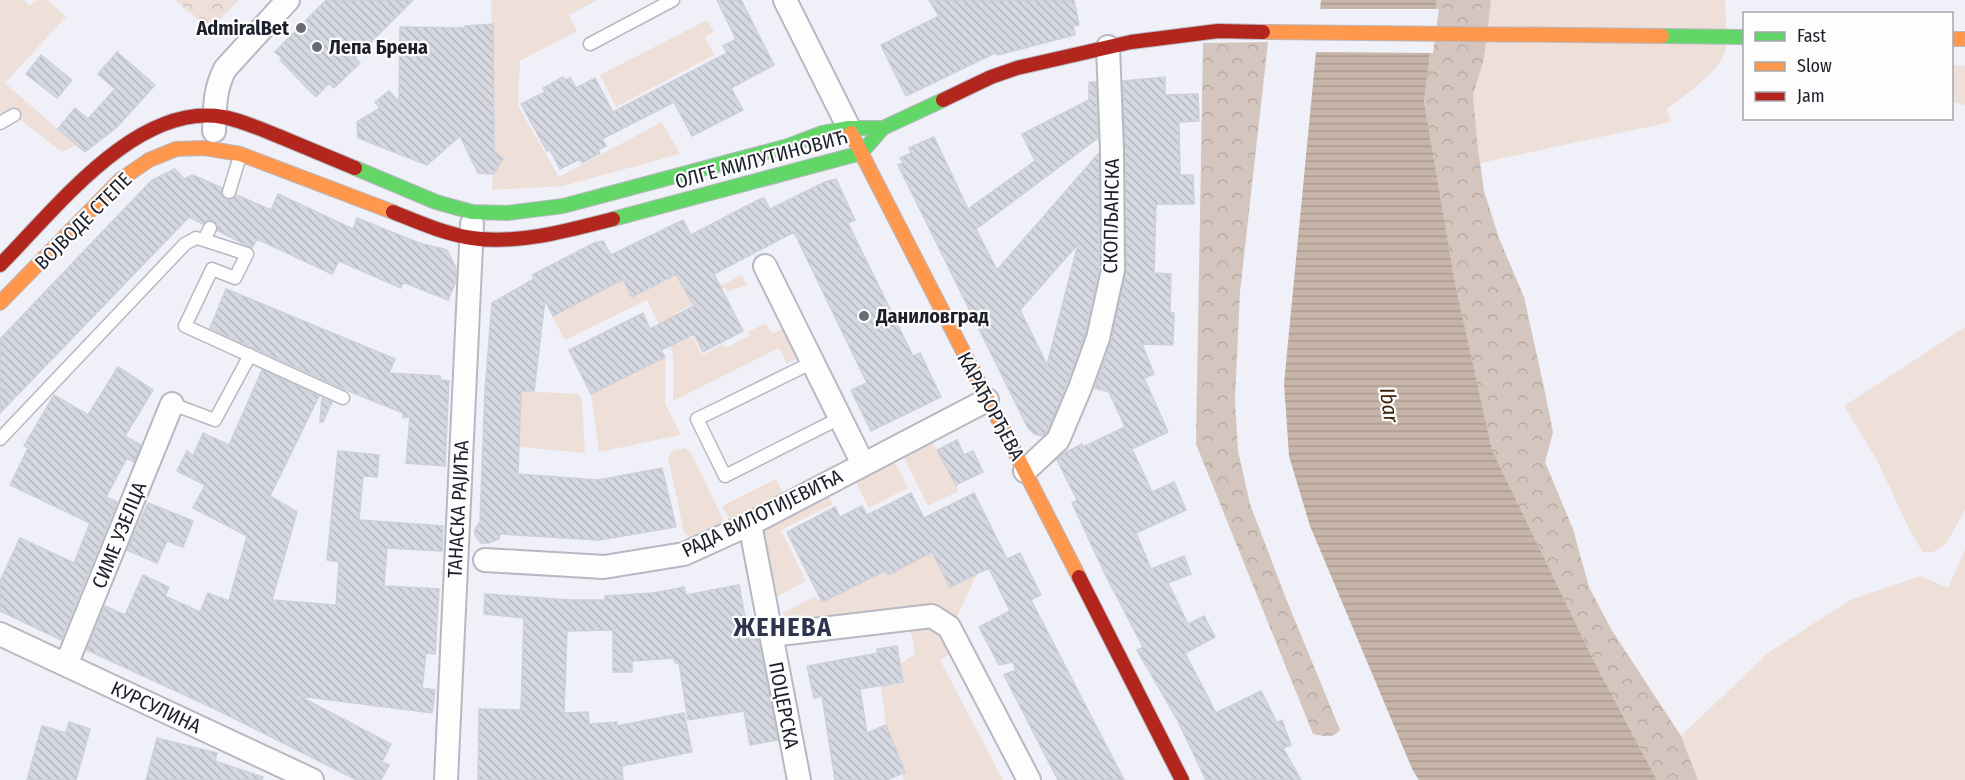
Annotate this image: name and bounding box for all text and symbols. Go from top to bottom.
legend [1743,12,1953,120]
place label: AdmiralBet [196,16,290,40]
marker: AdmiralBet [294,21,308,35]
text: Fast [1797,25,1826,47]
place label: Лепа Брена [329,35,428,59]
marker: Лепа Брена [310,40,324,54]
text: Slow [1797,55,1832,77]
text: Jam [1797,85,1825,107]
street label: ОЛГЕ МИЛУТИНОВИЋ [672,124,850,194]
street label: СКОПЉАНСКА [1098,158,1124,274]
street label: ВОЈВОДЕ СТЕПЕ [29,167,137,275]
place label: Даниловград [875,304,989,328]
marker: Даниловград [857,309,871,323]
street label: КАРАЂОРЂЕВА [952,348,1030,465]
water label: Ibar [1374,386,1404,425]
street label: ТАНАСКА РАЈИЋА [442,439,474,579]
street label: РАДА ВИЛОТИЈЕВИЋА [678,464,847,562]
street label: СИМЕ УЗЕЛЦА [87,478,151,592]
district label: ЖЕНЕВА [732,612,833,643]
street label: ПОЦЕРСКА [764,660,804,751]
street label: КУРСУЛИНА [107,676,205,739]

